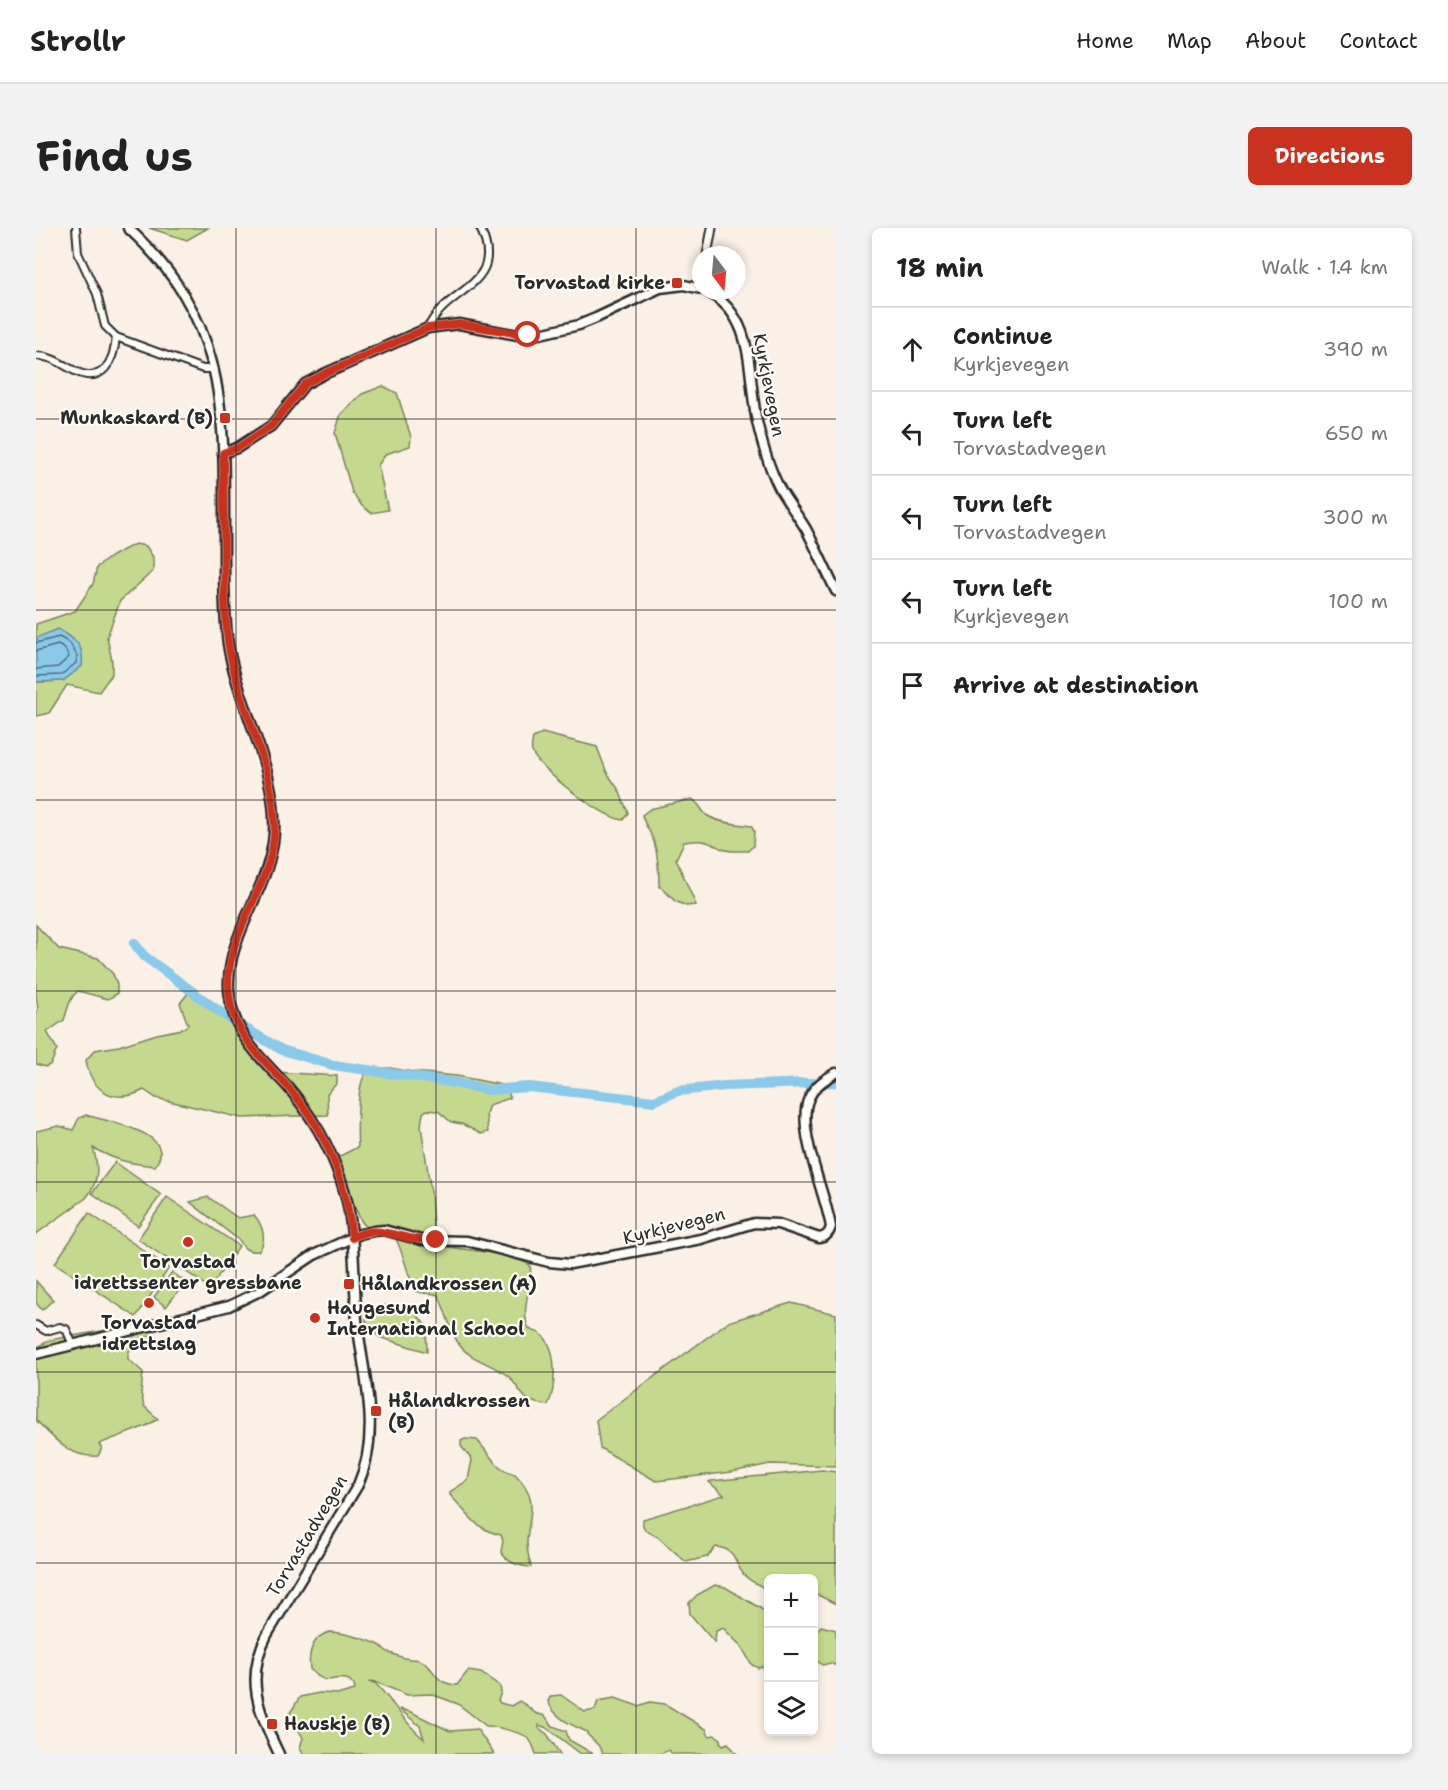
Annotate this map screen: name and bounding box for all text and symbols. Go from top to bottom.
text: Strollr [30,22,126,60]
text: Home [1076,27,1134,55]
text: Map [1167,27,1212,55]
text: About [1245,27,1306,55]
text: Contact [1339,27,1418,55]
button: Directions [1248,127,1412,185]
text: Find us [36,128,193,184]
north arrow [692,246,746,300]
text: 18 min [896,250,984,285]
text: Walk · 1.4 km [1261,254,1388,280]
place label: Torvastad kirke [514,271,665,295]
marker: Torvastad kirke [670,276,684,290]
route start [514,321,540,347]
text: Continue [953,322,1053,351]
street label: Kyrkjevegen [747,331,791,439]
icon: ahead [896,333,929,366]
text: 390 m [1323,336,1388,362]
text: Kyrkjevegen [953,351,1069,377]
place label: Munkaskard (B) [60,406,213,430]
text: Turn left [953,406,1052,435]
marker: Munkaskard (B) [218,411,232,425]
icon: left [896,417,929,450]
text: 650 m [1325,420,1388,446]
text: Torvastadvegen [953,435,1106,461]
text: Turn left [953,490,1052,519]
icon: left [896,501,929,534]
text: 300 m [1322,504,1388,530]
text: Torvastadvegen [953,519,1106,545]
text: Turn left [953,574,1052,603]
icon: left [896,585,929,618]
text: 100 m [1328,588,1388,614]
text: Kyrkjevegen [953,603,1069,629]
icon: arrive [896,669,929,702]
text: Arrive at destination [953,671,1199,700]
street label: Kyrkjevegen [620,1202,728,1250]
route end [422,1226,448,1252]
marker: Torvastad idrettssenter gressbane [181,1235,195,1249]
place label: Torvastad idrettssenter gressbane [74,1250,302,1295]
place label: Hålandkrossen (A) [361,1272,537,1296]
marker: Hålandkrossen (A) [342,1277,356,1291]
marker: Torvastad idrettslag [142,1296,156,1310]
place label: Haugesund International School [327,1296,525,1341]
place label: Torvastad idrettslag [101,1311,197,1356]
marker: Haugesund International School [308,1311,322,1325]
place label: Hålandkrossen (B) [388,1389,530,1434]
marker: Hålandkrossen (B) [369,1404,383,1418]
street label: Torvastadvegen [261,1471,353,1601]
map controls [764,1574,818,1736]
button: + [764,1574,818,1628]
button: − [764,1628,818,1682]
button: layers [764,1682,818,1736]
place label: Hauskje (B) [284,1712,390,1736]
marker: Hauskje (B) [265,1717,279,1731]

